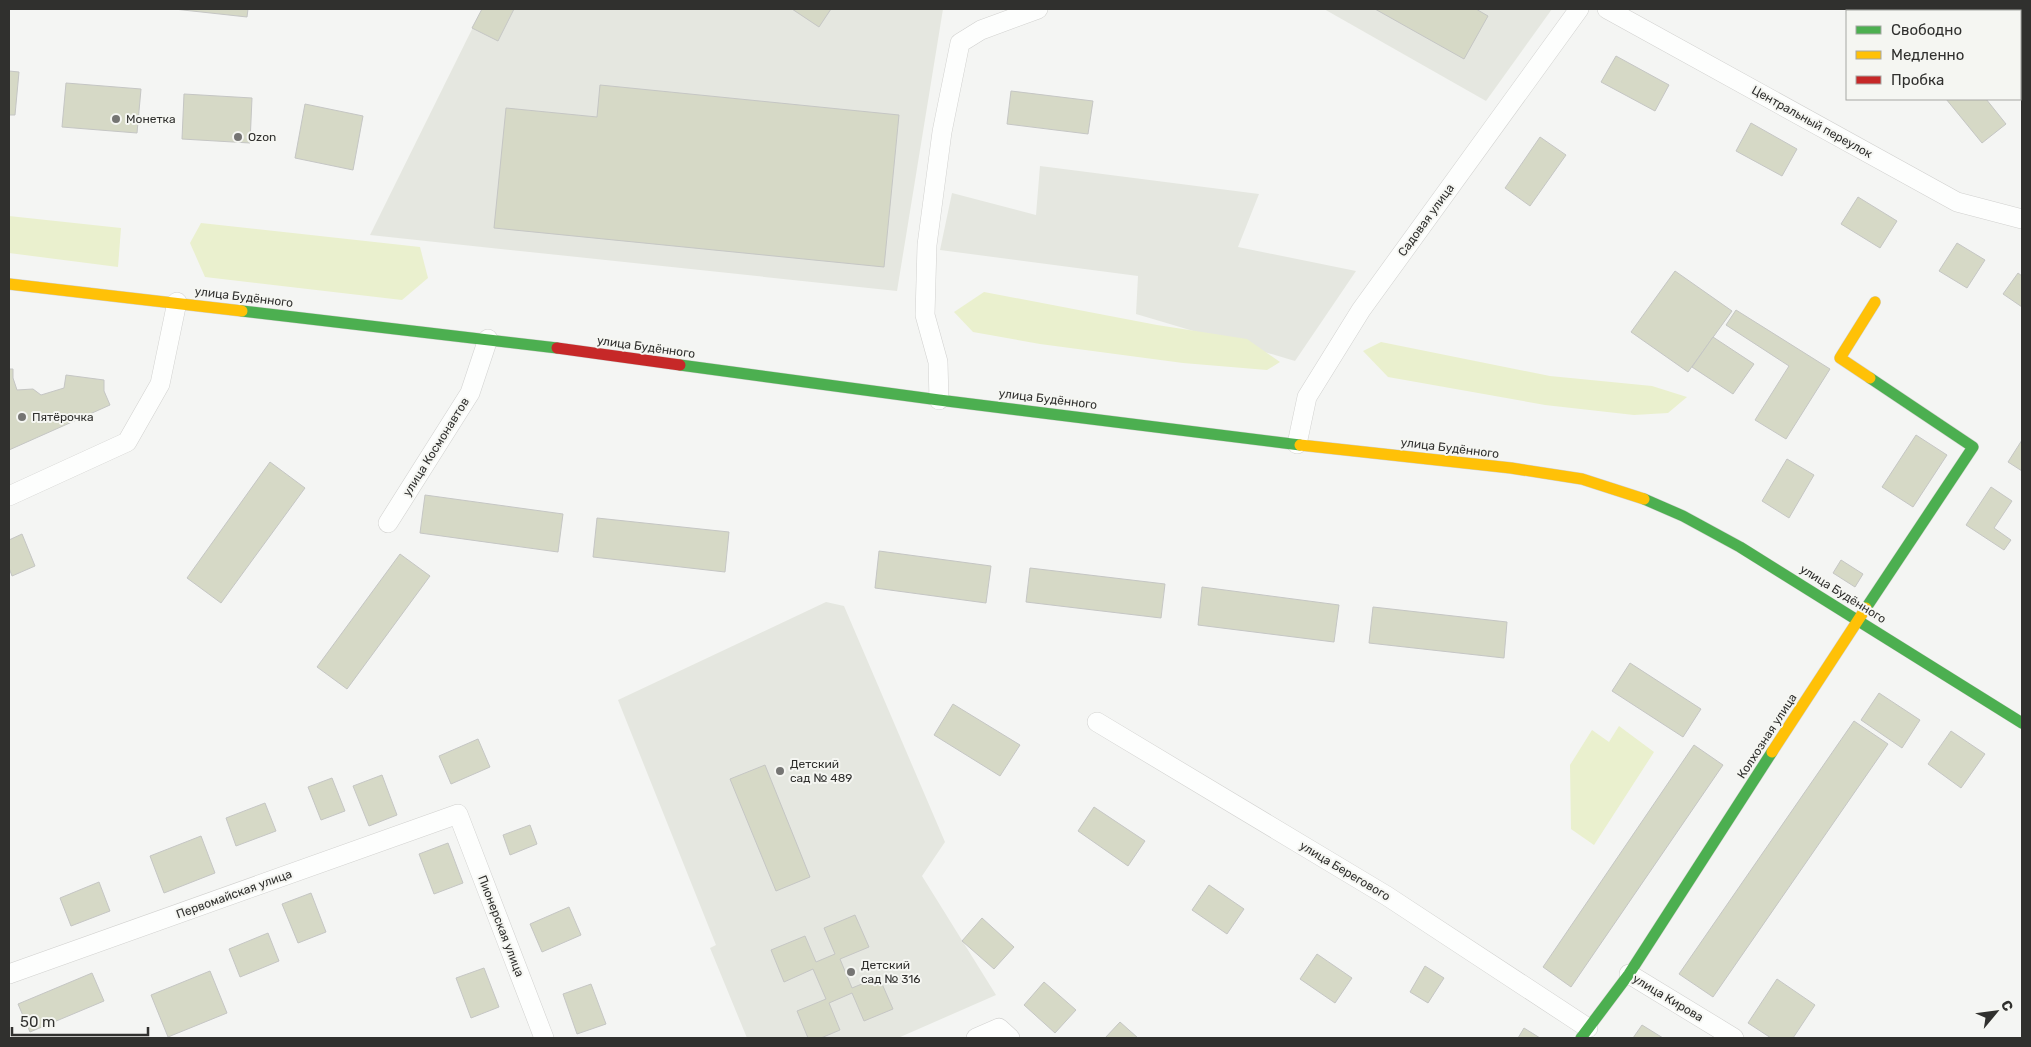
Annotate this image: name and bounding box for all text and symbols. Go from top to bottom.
legend [1846,10,2021,100]
text: Свободно [1891,21,1962,39]
text: Медленно [1891,46,1964,64]
text: Пробка [1891,71,1944,89]
street label: Центральный переулок [1749,83,1875,161]
place label: Монетка [126,112,176,126]
marker: Монетка [110,113,122,125]
place label: Ozon [248,130,276,144]
marker: Ozon [232,131,244,143]
street label: Садовая улица [1395,181,1457,259]
street label: улица Будённого [194,284,294,310]
street label: улица Будённого [596,333,696,361]
street label: улица Будённого [998,386,1098,412]
street label: улица Космонавтов [400,395,472,499]
place label: Пятёрочка [32,410,94,424]
marker: Пятёрочка [16,411,28,423]
street label: улица Будённого [1400,435,1500,461]
street label: улица Будённого [1797,562,1889,626]
street label: Колхозная улица [1734,691,1800,781]
place label: Детский сад № 489 [790,757,852,785]
marker: Детский сад № 489 [774,765,786,777]
street label: улица Берегового [1297,838,1393,904]
street label: Первомайская улица [174,867,294,921]
street label: Пионерская улица [475,873,527,979]
place label: Детский сад № 316 [861,958,921,986]
marker: Детский сад № 316 [845,966,857,978]
street label: улица Кирова [1630,971,1706,1025]
north arrow [1971,987,2021,1037]
text: С [1997,998,2017,1015]
scale bar [12,1004,149,1036]
text: 50 m [20,1013,55,1031]

